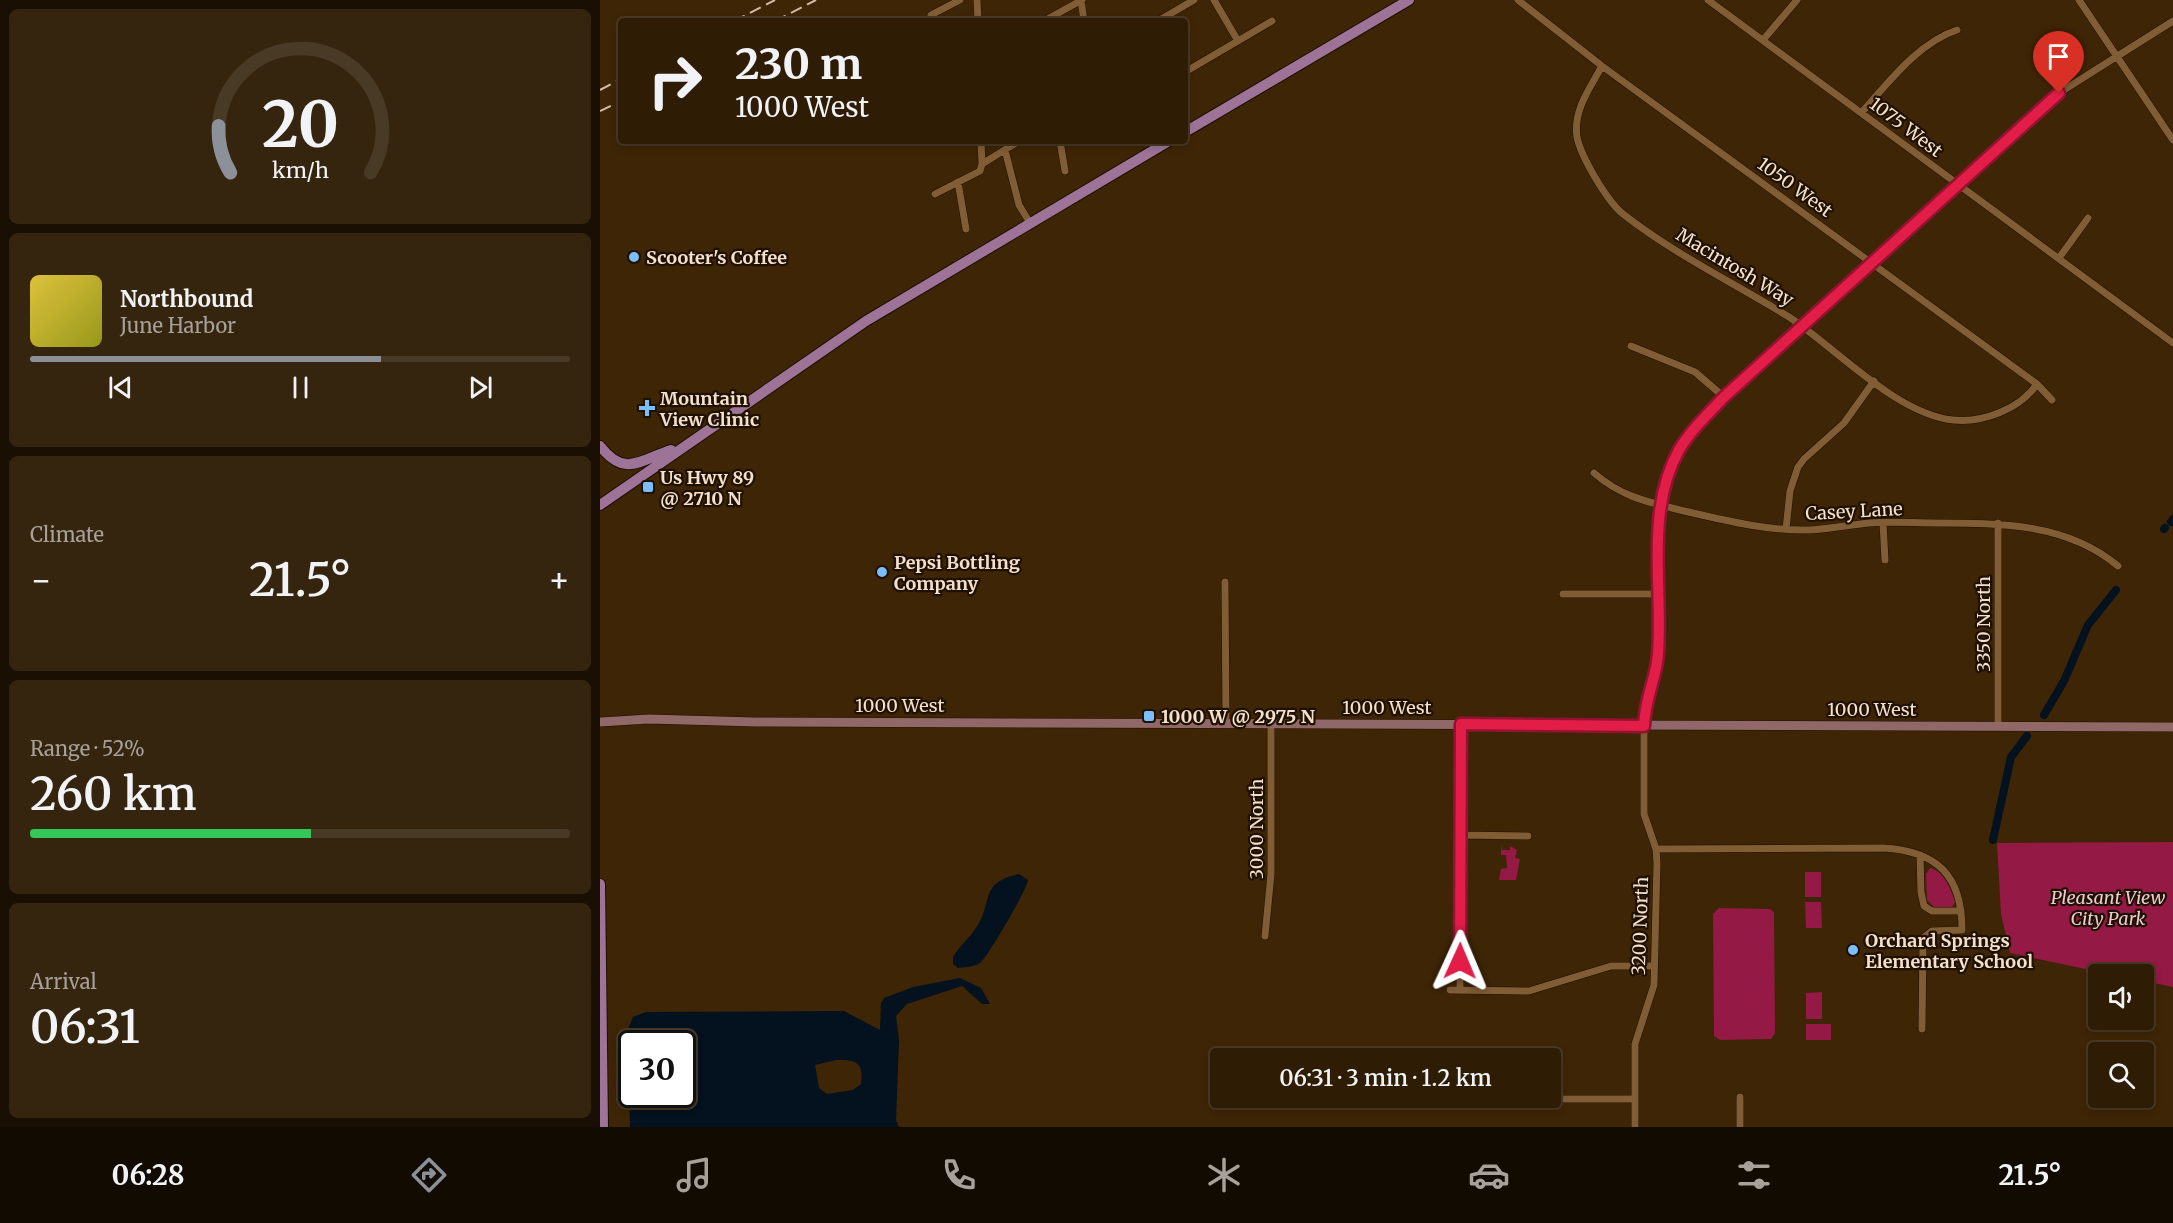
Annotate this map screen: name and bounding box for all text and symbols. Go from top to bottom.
pin [2033,31,2084,93]
text: 230 m [735,38,862,90]
icon: arrive [2042,40,2075,73]
icon: right [636,42,714,120]
text: 20 [261,86,339,164]
text: 1000 West [735,90,869,124]
street label: 1075 West [1865,92,1947,162]
street label: 1050 West [1753,152,1837,222]
text: km/h [272,158,328,185]
street label: Macintosh Way [1672,223,1798,311]
place label: Scooter's Coffee [646,246,787,269]
marker: Scooter's Coffee [627,250,641,264]
text: Northbound [120,285,253,313]
text: June Harbor [120,313,236,338]
icon: previous [104,371,137,404]
icon: pause [284,371,317,404]
icon: next [464,371,497,404]
place label: Mountain View Clinic [659,387,759,431]
marker: Mountain View Clinic [638,399,656,417]
place label: Us Hwy 89 @ 2710 N [660,466,754,510]
marker: Us Hwy 89 @ 2710 N [641,480,655,494]
street label: Casey Lane [1805,497,1903,525]
text: Climate [30,522,104,547]
place label: Pepsi Bottling Company [894,551,1020,595]
text: 21.5° [249,552,351,608]
text: − [30,560,52,601]
text: + [548,560,570,601]
marker: Pepsi Bottling Company [875,565,889,579]
street label: 3350 North [1972,576,1995,672]
street label: 1000 West [855,694,945,717]
street label: 1000 West [1342,696,1432,719]
street label: 1000 West [1827,698,1917,721]
place label: 1000 W @ 2975 N [1161,705,1315,728]
marker: 1000 W @ 2975 N [1142,709,1156,723]
text: Range · 52% [30,736,145,761]
text: 260 km [30,766,197,822]
street label: 3000 North [1245,779,1268,879]
street label: 3200 North [1627,876,1653,976]
park label: Pleasant View City Park [2051,886,2166,930]
position arrow [1428,929,1492,993]
place label: Orchard Springs Elementary School [1865,929,2033,973]
marker: Orchard Springs Elementary School [1846,943,1860,957]
map controls [2088,964,2154,1108]
button: sound [2088,964,2154,1030]
text: Arrival [30,969,97,994]
text: 06:31 [30,999,140,1055]
speed limit sign: 30 [618,1030,696,1108]
button: search [2088,1042,2154,1108]
text: 06:31 · 3 min · 1.2 km [1279,1064,1492,1092]
icon: directions [408,1154,450,1196]
icon: music [673,1154,715,1196]
icon: phone [938,1154,980,1196]
icon: climate [1203,1154,1245,1196]
icon: car [1468,1154,1510,1196]
icon: filters [1733,1154,1775,1196]
text: 06:28 [112,1158,184,1192]
text: 21.5° [1998,1158,2061,1192]

